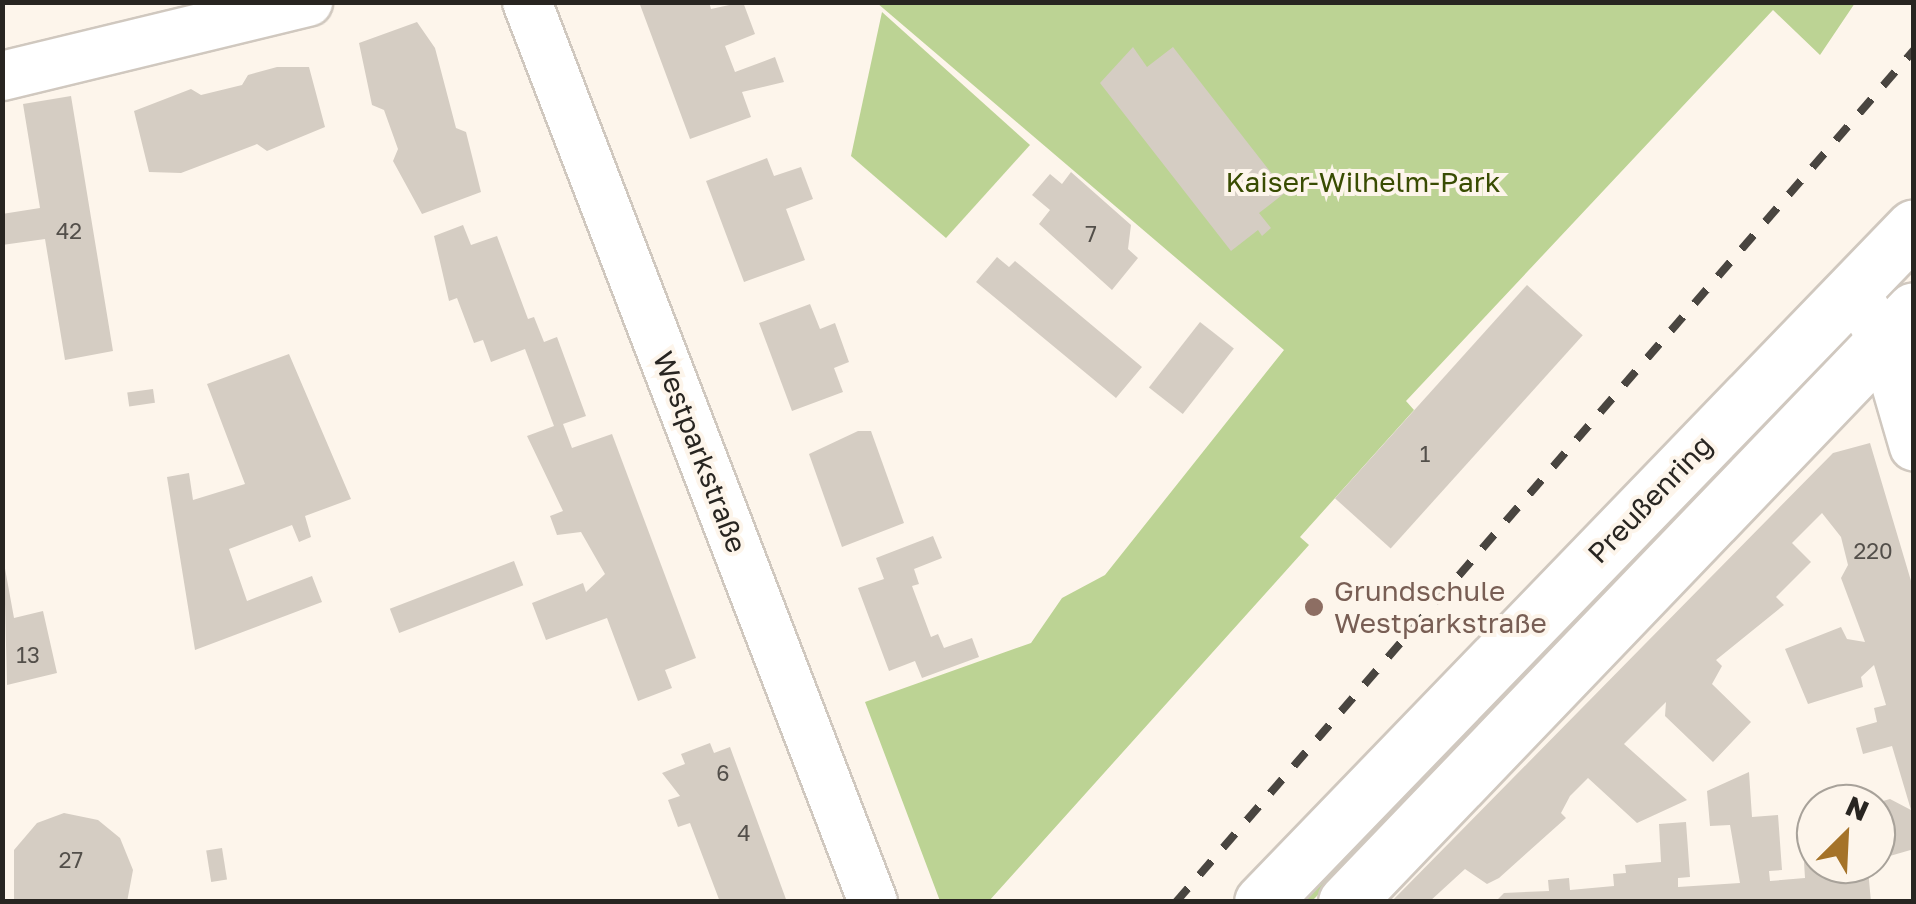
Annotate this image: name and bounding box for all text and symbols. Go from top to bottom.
park label: Kaiser-Wilhelm-Park [1225,165,1501,199]
house number: 42 [56,218,82,244]
house number: 7 [1085,221,1097,247]
street label: Westparkstraße [646,347,754,557]
street label: Preußenring [1581,428,1719,570]
house number: 1 [1420,441,1430,467]
house number: 220 [1853,538,1893,564]
place label: Grundschule Westparkstraße [1334,574,1547,640]
marker: Grundschule Westparkstraße [1303,596,1325,618]
house number: 13 [16,642,40,668]
house number: 6 [716,760,730,786]
north arrow [1796,784,1896,884]
text: N [1841,789,1874,827]
house number: 4 [737,820,751,846]
house number: 27 [59,847,83,873]

